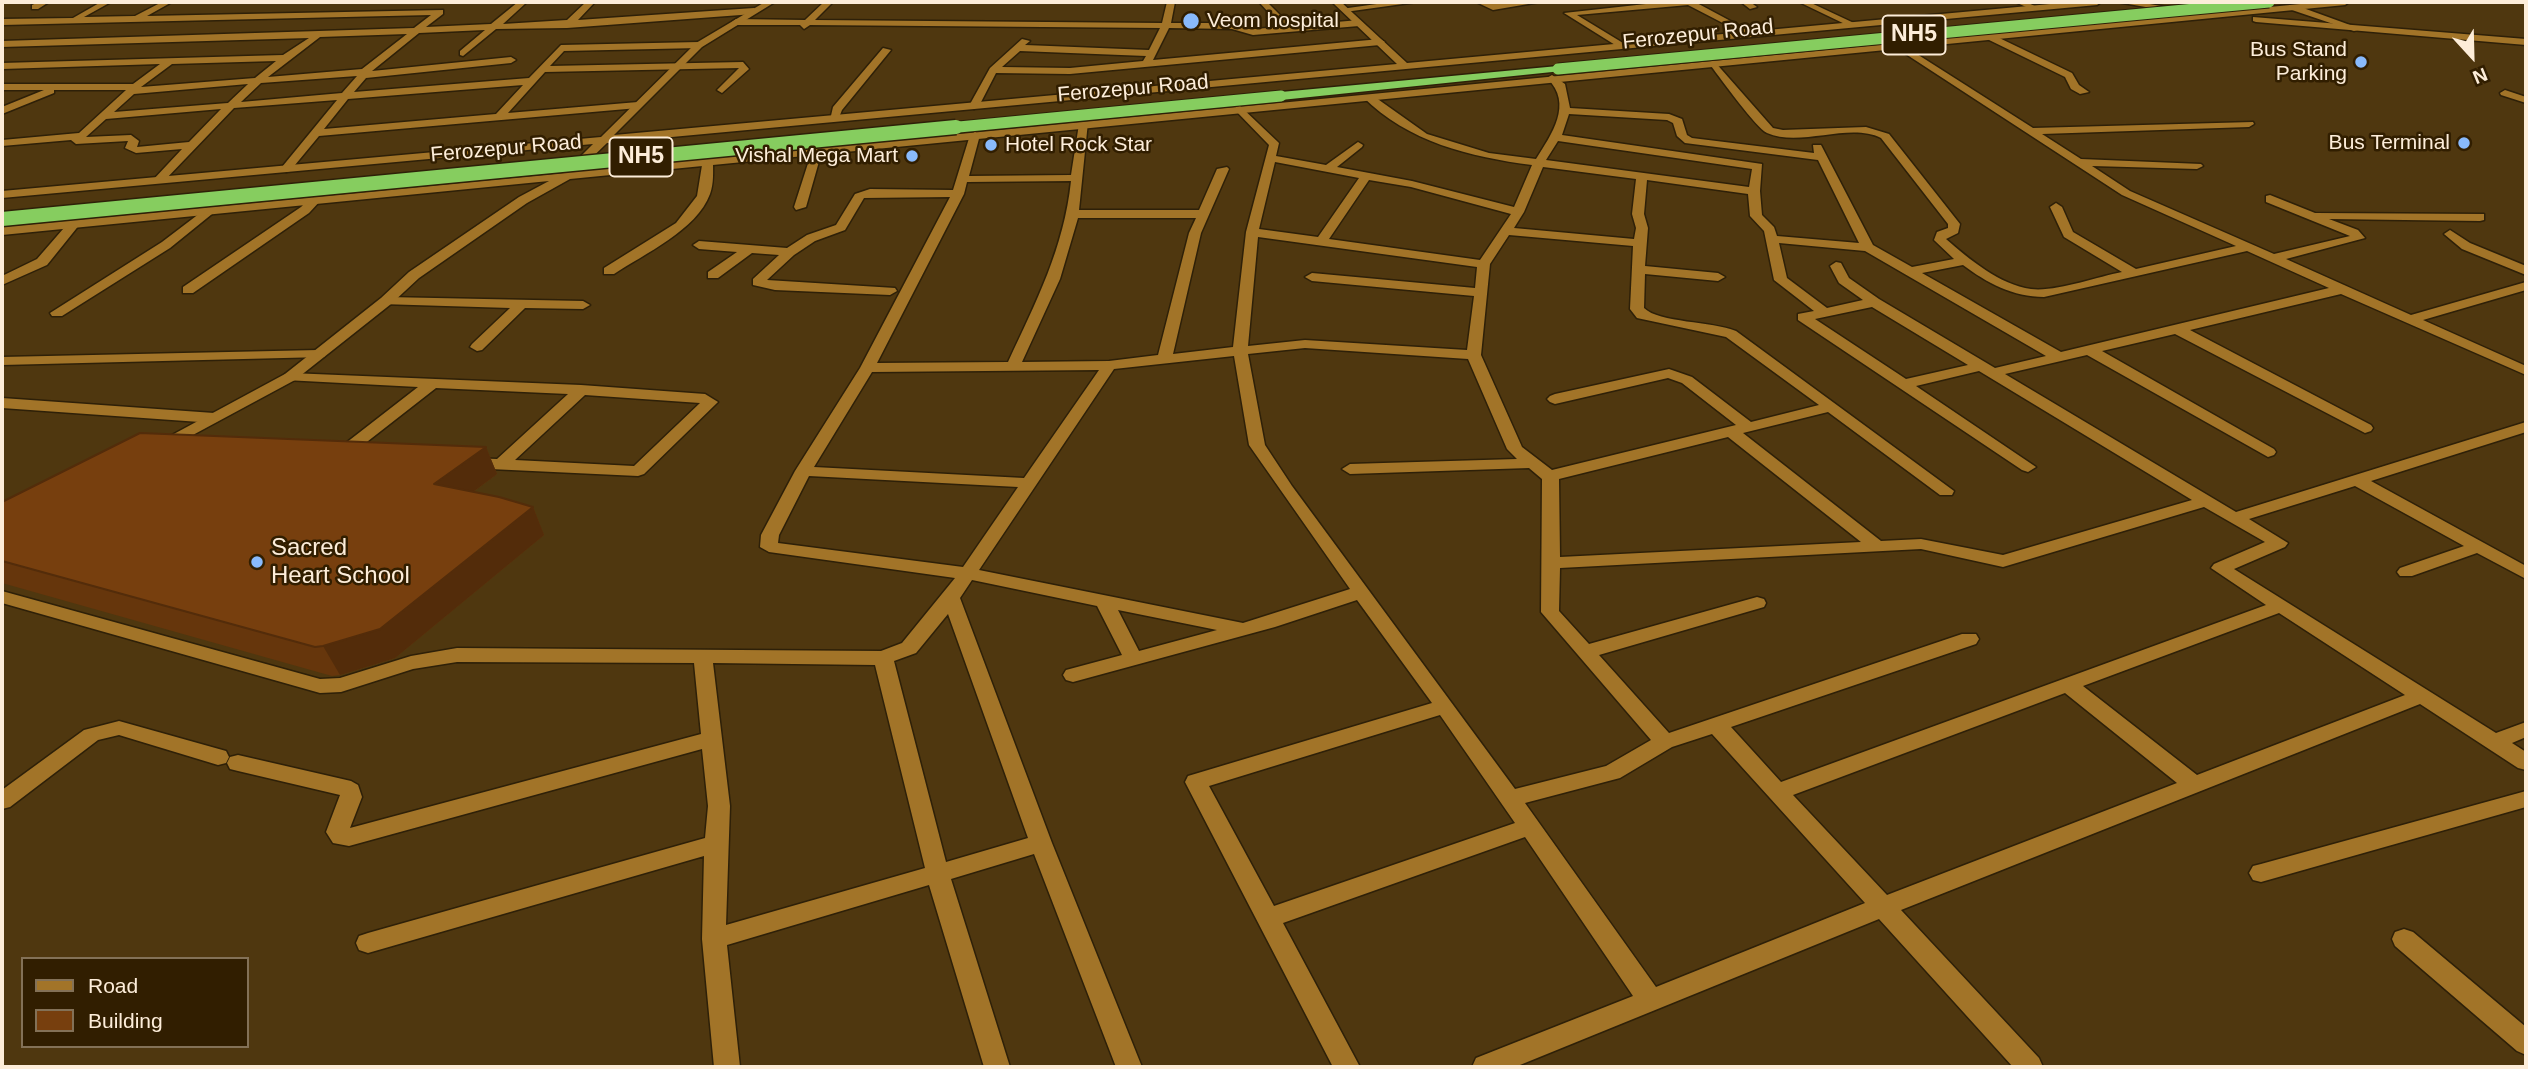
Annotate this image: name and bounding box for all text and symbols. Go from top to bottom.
place label: Veom hospital [1207,8,1339,34]
marker: Veom hospital [1181,11,1201,31]
street label: Ferozepur Road [1621,15,1775,55]
road number: NH5 [1882,16,1946,54]
north arrow [2437,21,2507,91]
place label: Bus Stand Parking [2250,37,2347,87]
marker: Bus Stand Parking [2353,54,2369,70]
text: N [2470,64,2490,88]
street label: Ferozepur Road [1056,70,1210,108]
street label: Ferozepur Road [429,130,583,168]
place label: Bus Terminal [2329,130,2450,156]
place label: Hotel Rock Star [1005,132,1152,158]
marker: Bus Terminal [2456,135,2472,151]
marker: Hotel Rock Star [983,137,999,153]
road number: NH5 [610,138,672,176]
place label: Vishal Mega Mart [735,143,898,169]
marker: Vishal Mega Mart [904,148,920,164]
place label: Sacred Heart School [271,534,410,590]
marker: Sacred Heart School [249,554,265,570]
legend [21,957,248,1048]
text: Road [88,974,138,997]
text: Building [88,1009,163,1032]

